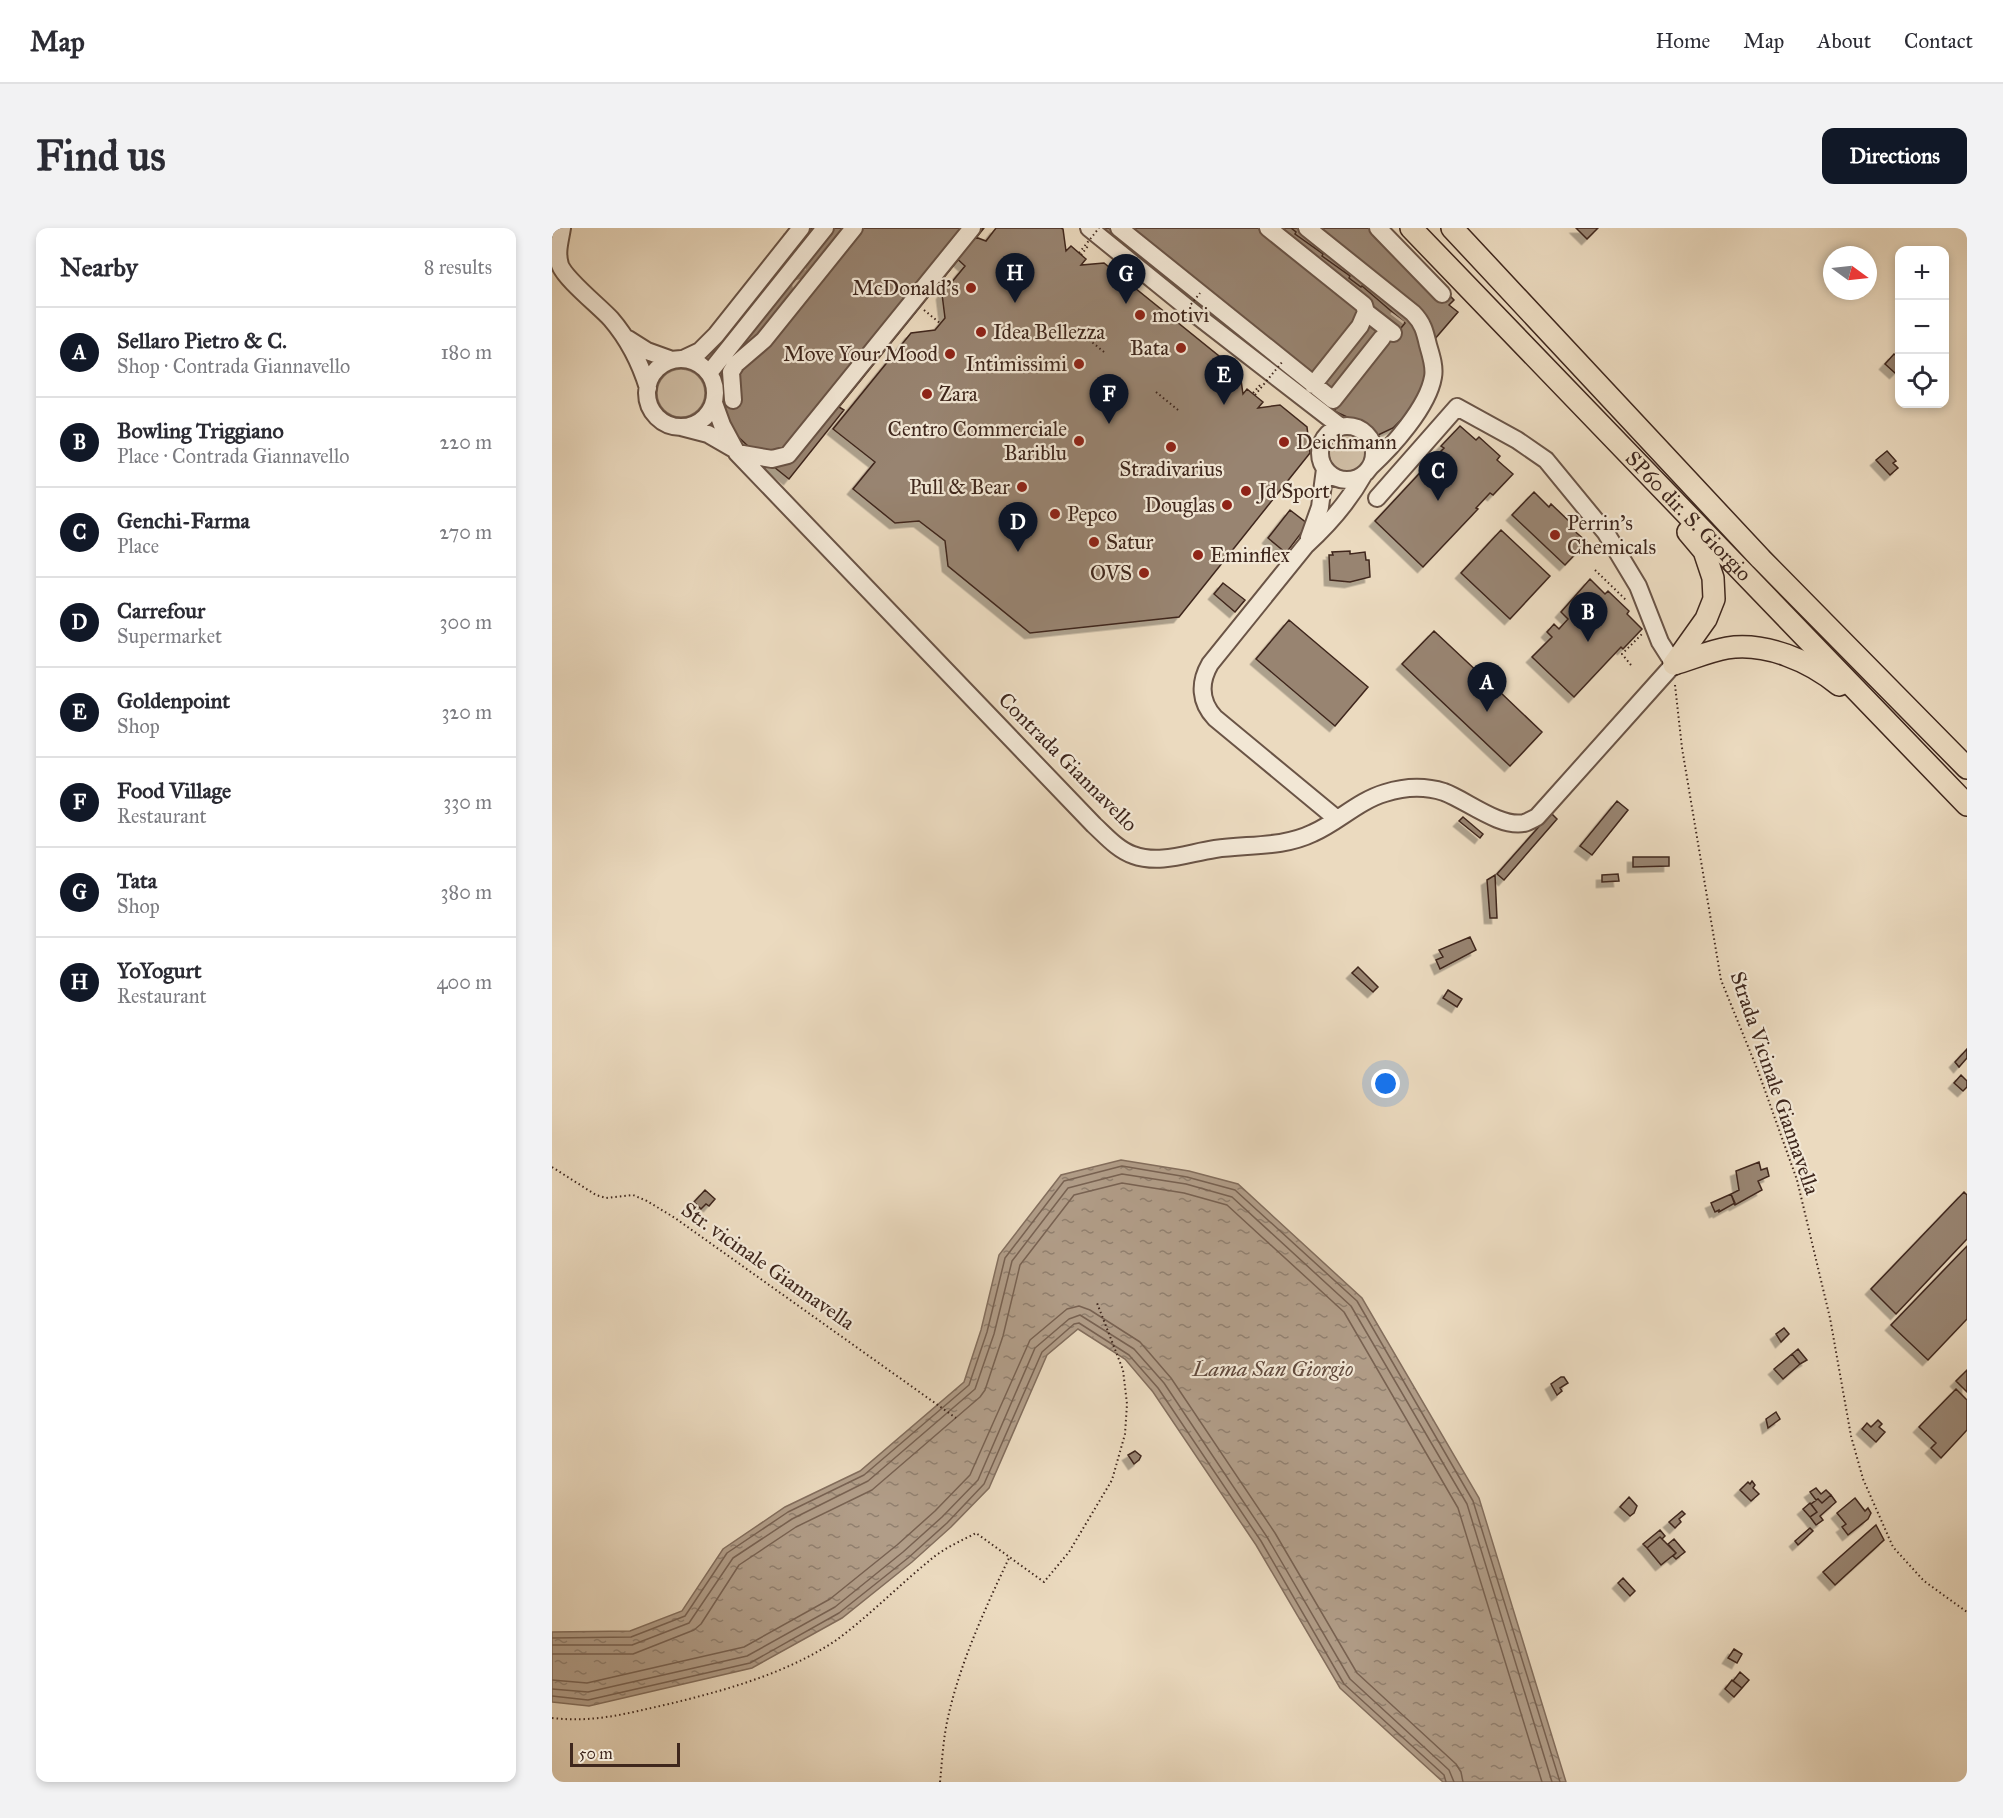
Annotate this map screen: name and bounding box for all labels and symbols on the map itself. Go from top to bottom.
north arrow [1823,246,1877,300]
pin: H [996,254,1034,303]
pin: G [1106,254,1146,304]
place label: McDonald's [852,275,959,301]
marker: McDonald's [964,281,978,295]
place label: motivi [1152,302,1209,328]
marker: motivi [1133,308,1147,322]
place label: Idea Bellezza [993,319,1105,345]
marker: Idea Bellezza [974,325,988,339]
place label: Bata [1130,335,1169,361]
place label: Move Your Mood [783,341,938,367]
marker: Bata [1174,341,1188,355]
marker: Move Your Mood [943,347,957,361]
place label: Intimissimi [966,351,1067,377]
pin: E [1204,356,1244,405]
marker: Intimissimi [1072,357,1086,371]
pin: F [1090,374,1128,424]
place label: Zara [939,381,978,407]
marker: Zara [920,387,934,401]
place label: Centro Commerciale Bariblu [888,416,1067,466]
place label: Deichmann [1296,429,1397,455]
marker: Centro Commerciale Bariblu [1072,434,1086,448]
marker: Deichmann [1277,435,1291,449]
marker: Stradivarius [1164,440,1178,454]
street label: SP60 dir. S. Giorgio [1620,445,1757,587]
pin: C [1418,452,1458,501]
place label: Stradivarius [1119,456,1223,482]
place label: Pull & Bear [909,474,1010,500]
place label: Jd Sport [1256,478,1330,504]
marker: Pull & Bear [1015,480,1029,494]
marker: Jd Sport [1239,484,1253,498]
place label: Douglas [1144,492,1215,518]
marker: Douglas [1220,498,1234,512]
place label: Pepco [1067,501,1118,527]
pin: D [998,502,1038,552]
marker: Pepco [1048,507,1062,521]
place label: Perrin's Chemicals [1567,510,1656,560]
marker: Perrin's Chemicals [1548,528,1562,542]
place label: Satur [1106,529,1154,555]
marker: Satur [1087,535,1101,549]
place label: Eminflex [1210,542,1290,568]
marker: Eminflex [1191,548,1205,562]
place label: OVS [1090,560,1132,586]
marker: OVS [1137,566,1151,580]
pin: B [1568,592,1608,642]
pin: A [1468,662,1506,712]
street label: Contrada Giannavello [993,687,1143,837]
street label: Strada Vicinale Giannavella [1725,968,1825,1198]
your location [1371,1069,1400,1098]
street label: Str. vicinale Giannavella [676,1196,860,1336]
water label: Lama San Giorgio [1192,1355,1353,1382]
scale bar [570,1740,680,1768]

